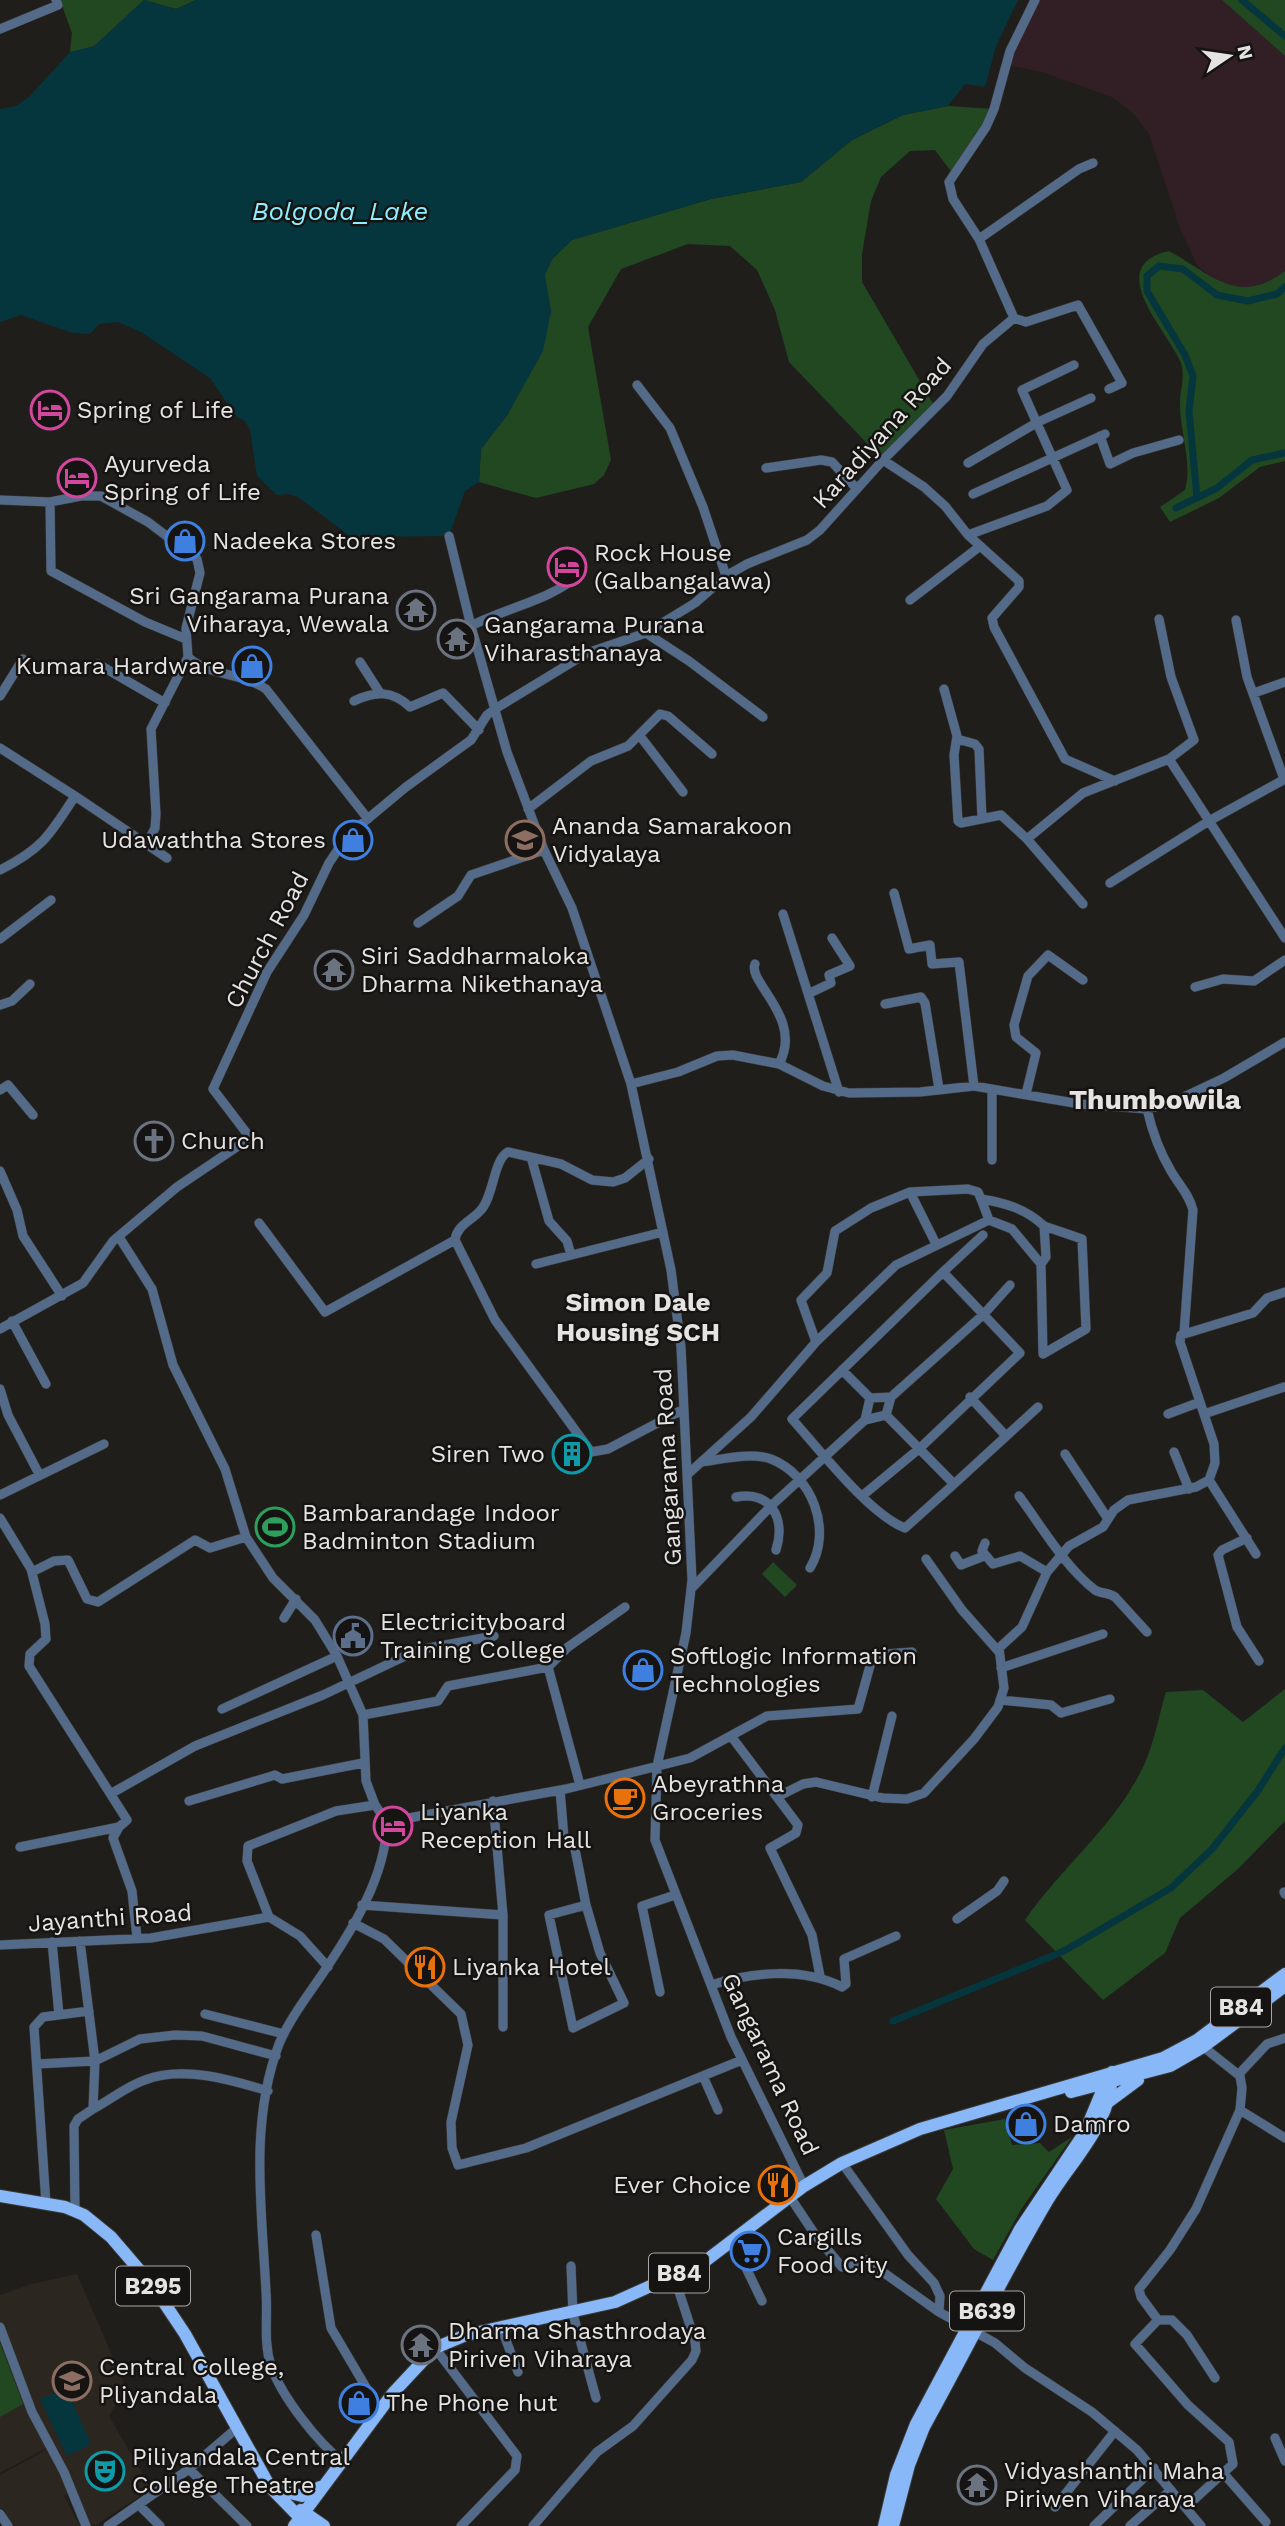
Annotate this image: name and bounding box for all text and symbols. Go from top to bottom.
north arrow [1194,21,1264,91]
text: N [1232,43,1258,62]
water label: Bolgoda_Lake [252,196,428,226]
street label: Karadiyana Road [807,352,957,514]
hotel icon: Spring of Life [29,389,71,431]
place label: Spring of Life [77,396,234,424]
place label: Ayurveda Spring of Life [104,450,261,506]
hotel icon: Ayurveda Spring of Life [56,457,98,499]
shop icon: Nadeeka Stores [164,520,206,562]
place label: Nadeeka Stores [212,527,396,555]
place label: Rock House (Galbangalawa) [594,539,771,595]
hotel icon: Rock House (Galbangalawa) [546,546,588,588]
place label: Sri Gangarama Purana Viharaya, Wewala [129,582,389,638]
temple icon: Sri Gangarama Purana Viharaya, Wewala [395,589,437,631]
place label: Gangarama Purana Viharasthanaya [484,611,704,667]
temple icon: Gangarama Purana Viharasthanaya [436,618,478,660]
shop icon: Kumara Hardware [231,645,273,687]
place label: Kumara Hardware [16,652,225,680]
place label: Ananda Samarakoon Vidyalaya [552,812,792,868]
shop icon: Udawaththa Stores [332,819,374,861]
school or university icon: Ananda Samarakoon Vidyalaya [504,819,546,861]
place label: Udawaththa Stores [101,826,326,854]
street label: Church Road [219,867,315,1013]
place label: Siri Saddharmaloka Dharma Nikethanaya [361,942,603,998]
temple icon: Siri Saddharmaloka Dharma Nikethanaya [313,949,355,991]
district label: Thumbowila [1069,1083,1242,1116]
church icon: Church [133,1120,175,1162]
place label: Church [181,1127,265,1155]
district label: Simon Dale Housing SCH [556,1287,720,1347]
street label: Gangarama Road [649,1367,687,1567]
building icon: Siren Two [551,1433,593,1475]
place label: Siren Two [431,1440,545,1468]
place label: Bambarandage Indoor Badminton Stadium [302,1499,560,1555]
sports icon: Bambarandage Indoor Badminton Stadium [254,1506,296,1548]
place label: Electricityboard Training College [380,1608,566,1664]
public building icon: Electricityboard Training College [332,1615,374,1657]
place label: Softlogic Information Technologies [670,1642,917,1698]
shop icon: Softlogic Information Technologies [622,1649,664,1691]
place label: Abeyrathna Groceries [652,1770,784,1826]
cafe icon: Abeyrathna Groceries [604,1777,646,1819]
place label: Liyanka Reception Hall [420,1798,592,1854]
hotel icon: Liyanka Reception Hall [372,1805,414,1847]
street label: Jayanthi Road [27,1898,193,1938]
restaurant icon: Liyanka Hotel [404,1946,446,1988]
place label: Liyanka Hotel [452,1953,611,1981]
street label: Gangarama Road [715,1968,825,2160]
road number: B84 [1211,1988,1271,2026]
shop icon: Damro [1005,2103,1047,2145]
place label: Damro [1053,2110,1131,2138]
restaurant icon: Ever Choice [757,2164,799,2206]
place label: Ever Choice [613,2171,751,2199]
place label: Cargills Food City [777,2223,888,2279]
supermarket icon: Cargills Food City [729,2230,771,2272]
road number: B84 [649,2254,709,2292]
road number: B295 [116,2266,190,2306]
road number: B639 [950,2292,1024,2330]
place label: Dharma Shasthrodaya Piriven Viharaya [448,2317,706,2373]
temple icon: Dharma Shasthrodaya Piriven Viharaya [400,2324,442,2366]
place label: Central College, Pliyandala [99,2353,284,2409]
school or university icon: Central College, Pliyandala [51,2360,93,2402]
shop icon: The Phone hut [338,2382,380,2424]
place label: The Phone hut [386,2389,557,2417]
place label: Piliyandala Central College Theatre [132,2443,351,2499]
theatre icon: Piliyandala Central College Theatre [84,2450,126,2492]
place label: Vidyashanthi Maha Piriwen Viharaya [1004,2457,1224,2513]
temple icon: Vidyashanthi Maha Piriwen Viharaya [956,2464,998,2506]

